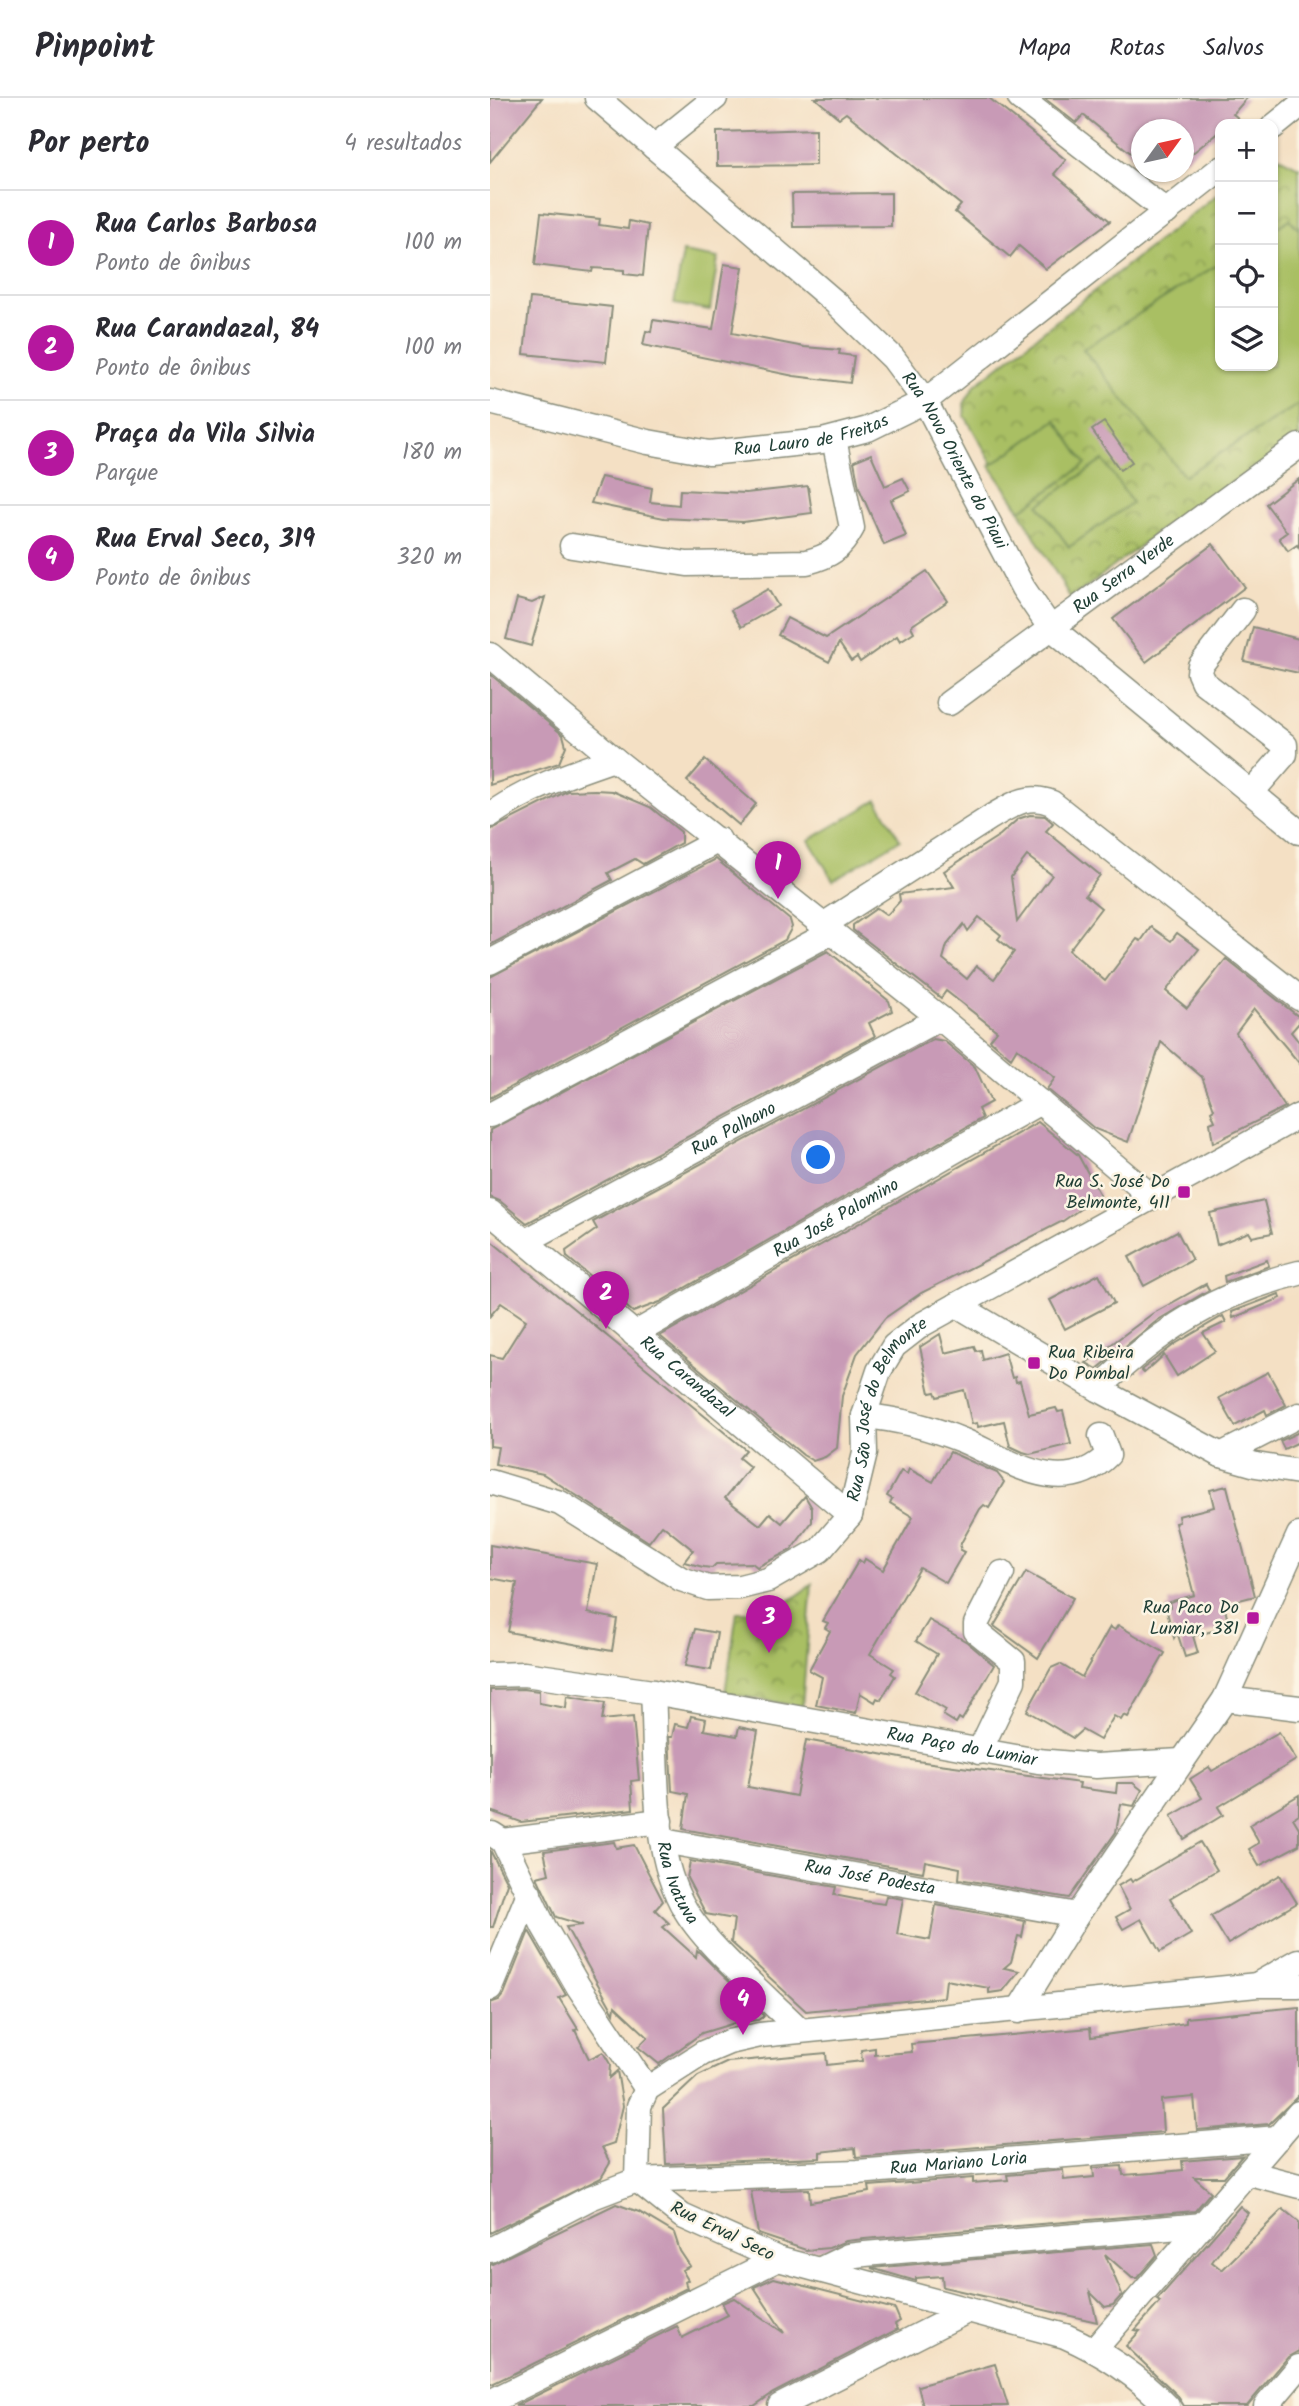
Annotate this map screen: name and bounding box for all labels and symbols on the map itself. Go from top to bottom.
north arrow [1131,119,1194,182]
street label: Rua Novo Oriente do Piaui [893,366,1015,555]
street label: Rua Lauro de Freitas [732,406,894,465]
street label: Rua Serra Verde [1067,527,1181,622]
pin: 1 [755,841,801,899]
street label: Rua Palhano [686,1094,782,1164]
your location [801,1140,835,1174]
place label: Rua S. José Do Belmonte, 411 [1055,1168,1170,1218]
street label: Rua José Palomino [768,1171,905,1266]
marker: Rua S. José Do Belmonte, 411 [1176,1184,1192,1200]
pin: 2 [583,1271,629,1329]
street label: Rua São José do Belmonte [839,1310,933,1505]
street label: Rua Carandazal [633,1329,741,1426]
place label: Rua Ribeira Do Pombal [1048,1339,1134,1389]
marker: Rua Ribeira Do Pombal [1026,1355,1042,1371]
place label: Rua Paco Do Lumiar, 381 [1143,1594,1239,1644]
pin: 3 [746,1595,792,1653]
marker: Rua Paco Do Lumiar, 381 [1245,1610,1261,1626]
street label: Rua Paço do Lumiar [884,1720,1040,1775]
street label: Rua Ivatuva [648,1839,706,1931]
street label: Rua José Podesta [802,1852,937,1904]
pin: 4 [720,1977,766,2035]
street label: Rua Mariano Loria [889,2144,1028,2184]
street label: Rua Erval Seco [665,2194,779,2270]

